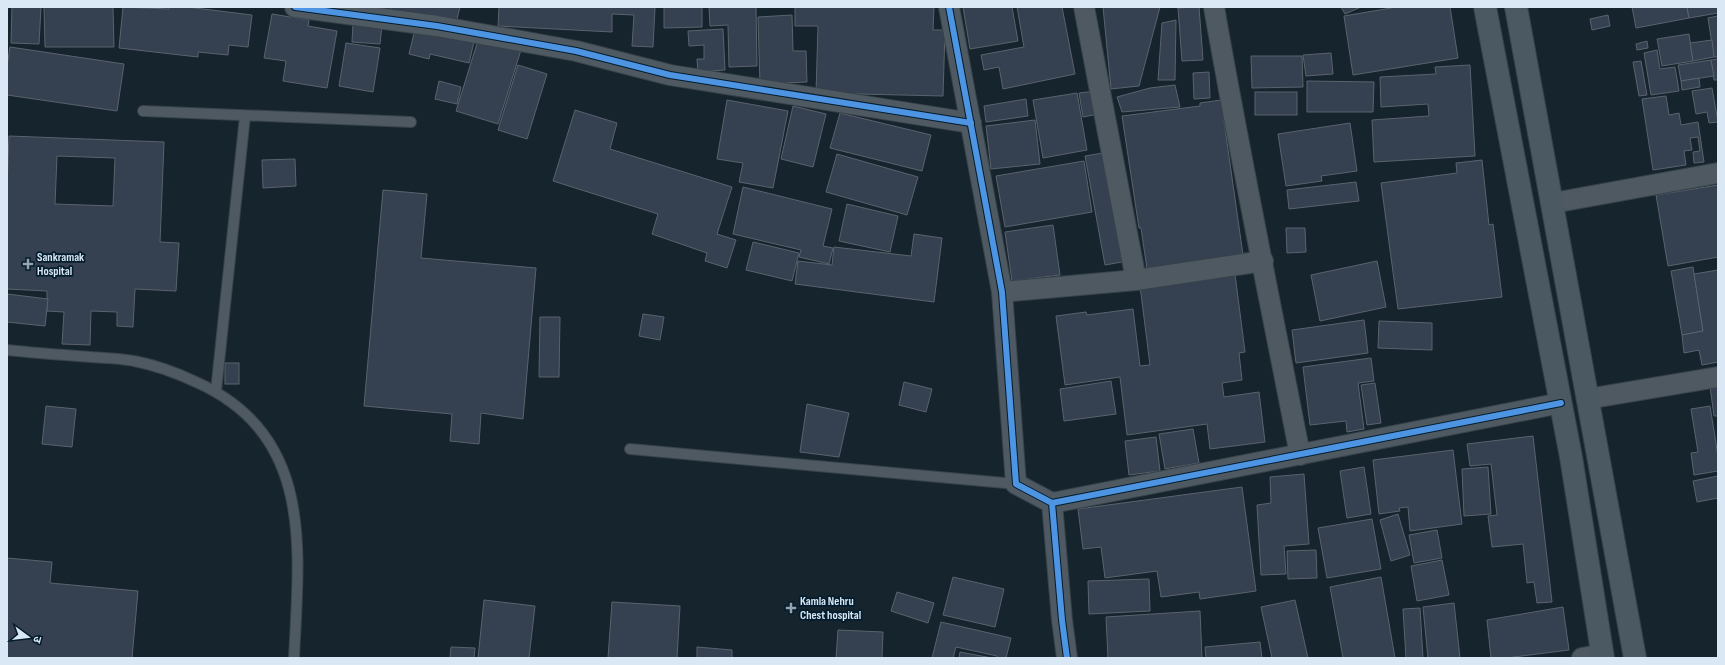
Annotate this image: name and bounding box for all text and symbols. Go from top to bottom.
place label: Sankramak Hospital [37,250,84,279]
marker: Sankramak Hospital [22,258,34,270]
place label: Kamla Nehru Chest hospital [800,594,861,623]
marker: Kamla Nehru Chest hospital [785,602,797,614]
north arrow [8,617,48,657]
text: उ [30,635,44,645]

